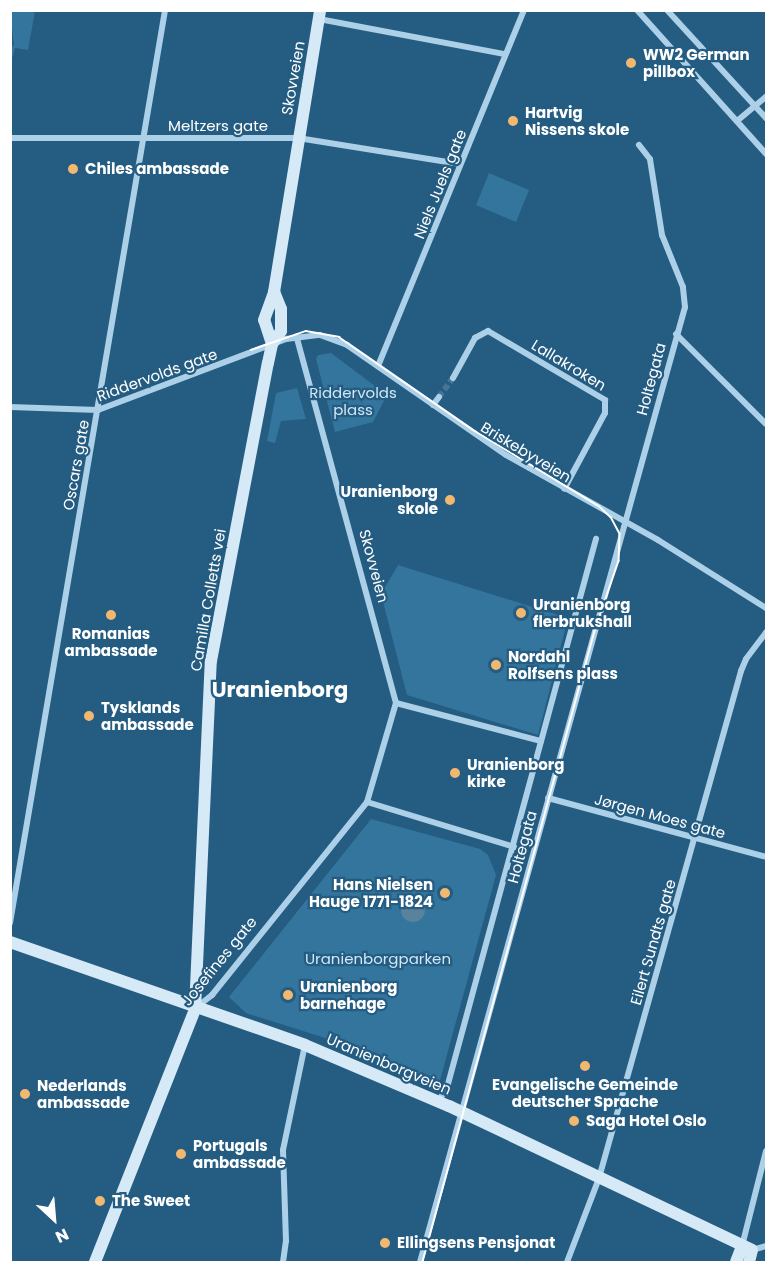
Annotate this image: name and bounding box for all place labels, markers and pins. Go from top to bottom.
place label: WW2 German pillbox [643,45,750,80]
marker: WW2 German pillbox [624,56,638,70]
place label: Hartvig Nissens skole [525,103,629,138]
marker: Hartvig Nissens skole [506,114,520,128]
place label: Chiles ambassade [85,160,229,178]
marker: Chiles ambassade [66,162,80,176]
place label: Uranienborg skole [341,482,438,517]
marker: Uranienborg skole [443,493,457,507]
place label: Uranienborg flerbrukshall [533,595,632,630]
marker: Uranienborg flerbrukshall [514,606,528,620]
marker: Romanias ambassade [104,608,118,622]
place label: Romanias ambassade [65,624,157,659]
place label: Nordahl Rolfsens plass [508,647,618,682]
marker: Nordahl Rolfsens plass [489,658,503,672]
place label: Tysklands ambassade [101,698,194,733]
marker: Tysklands ambassade [82,709,96,723]
place label: Uranienborg kirke [467,755,564,790]
marker: Uranienborg kirke [448,766,462,780]
place label: Hans Nielsen Hauge 1771-1824 [309,875,433,910]
marker: Hans Nielsen Hauge 1771-1824 [438,886,452,900]
place label: Uranienborg barnehage [300,977,397,1012]
marker: Uranienborg barnehage [281,988,295,1002]
marker: Evangelische Gemeinde deutscher Sprache [578,1059,592,1073]
place label: Evangelische Gemeinde deutscher Sprache [492,1075,678,1110]
place label: Nederlands ambassade [37,1076,130,1111]
marker: Nederlands ambassade [18,1087,32,1101]
place label: Saga Hotel Oslo [586,1112,707,1130]
marker: Saga Hotel Oslo [567,1114,581,1128]
place label: Portugals ambassade [193,1136,286,1171]
marker: Portugals ambassade [174,1147,188,1161]
place label: The Sweet [112,1192,190,1210]
marker: The Sweet [93,1194,107,1208]
place label: Ellingsens Pensjonat [397,1234,555,1252]
marker: Ellingsens Pensjonat [378,1236,392,1250]

